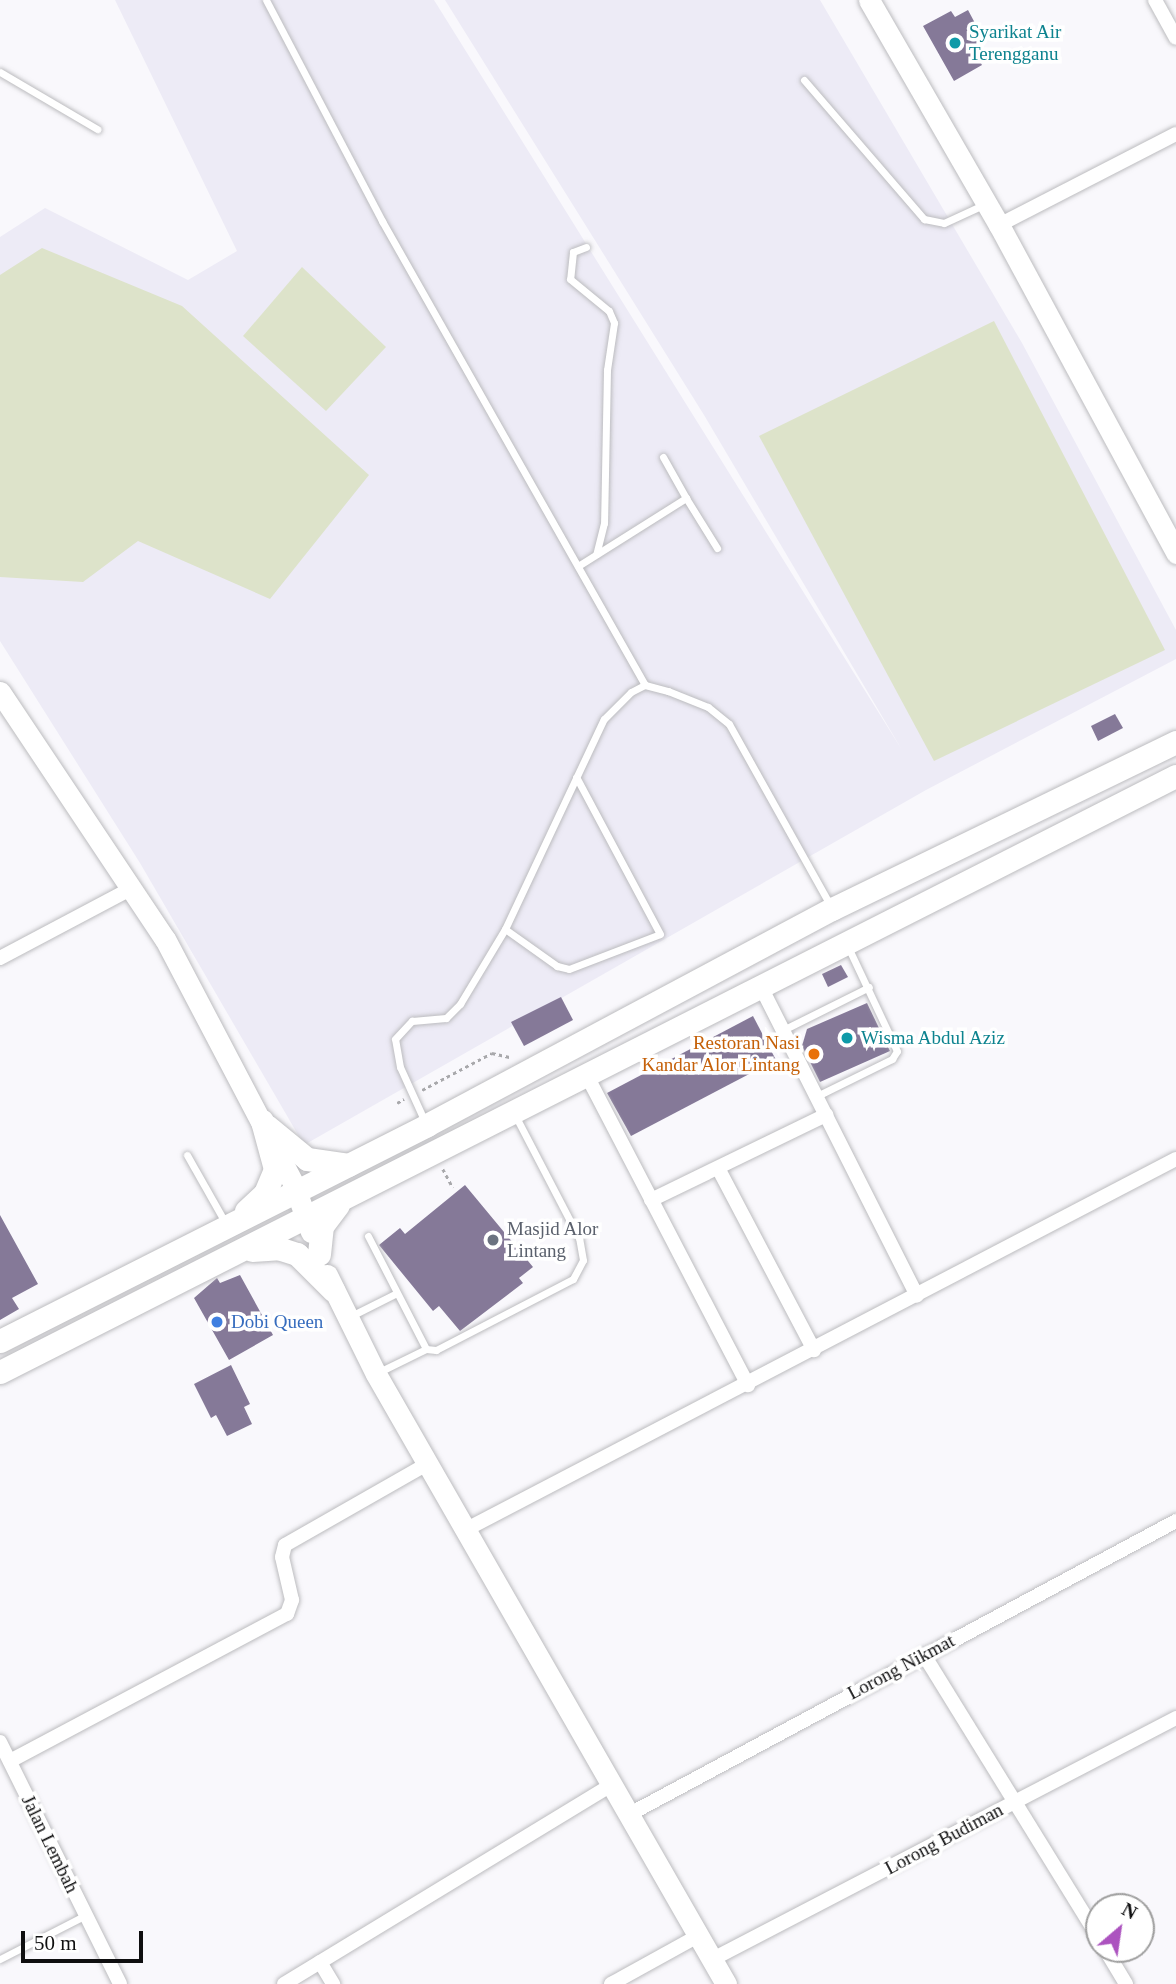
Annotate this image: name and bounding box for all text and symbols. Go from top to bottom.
place label: Syarikat Air Terengganu [969,21,1062,65]
marker: Syarikat Air Terengganu [947,35,963,51]
place label: Wisma Abdul Aziz [861,1027,1007,1049]
marker: Wisma Abdul Aziz [839,1030,855,1046]
place label: Restoran Nasi Kandar Alor Lintang [641,1032,800,1076]
marker: Restoran Nasi Kandar Alor Lintang [806,1046,822,1062]
place label: Masjid Alor Lintang [507,1218,599,1262]
marker: Masjid Alor Lintang [485,1232,501,1248]
place label: Dobi Queen [231,1311,323,1333]
marker: Dobi Queen [209,1314,225,1330]
street label: Lorong Nikmat [844,1629,958,1705]
street label: Jalan Lembah [17,1791,83,1897]
street label: Lorong Budiman [881,1798,1007,1880]
north arrow [1085,1893,1155,1963]
text: N [1118,1898,1141,1923]
scale bar [24,1918,147,1962]
text: 50 m [34,1931,77,1955]

